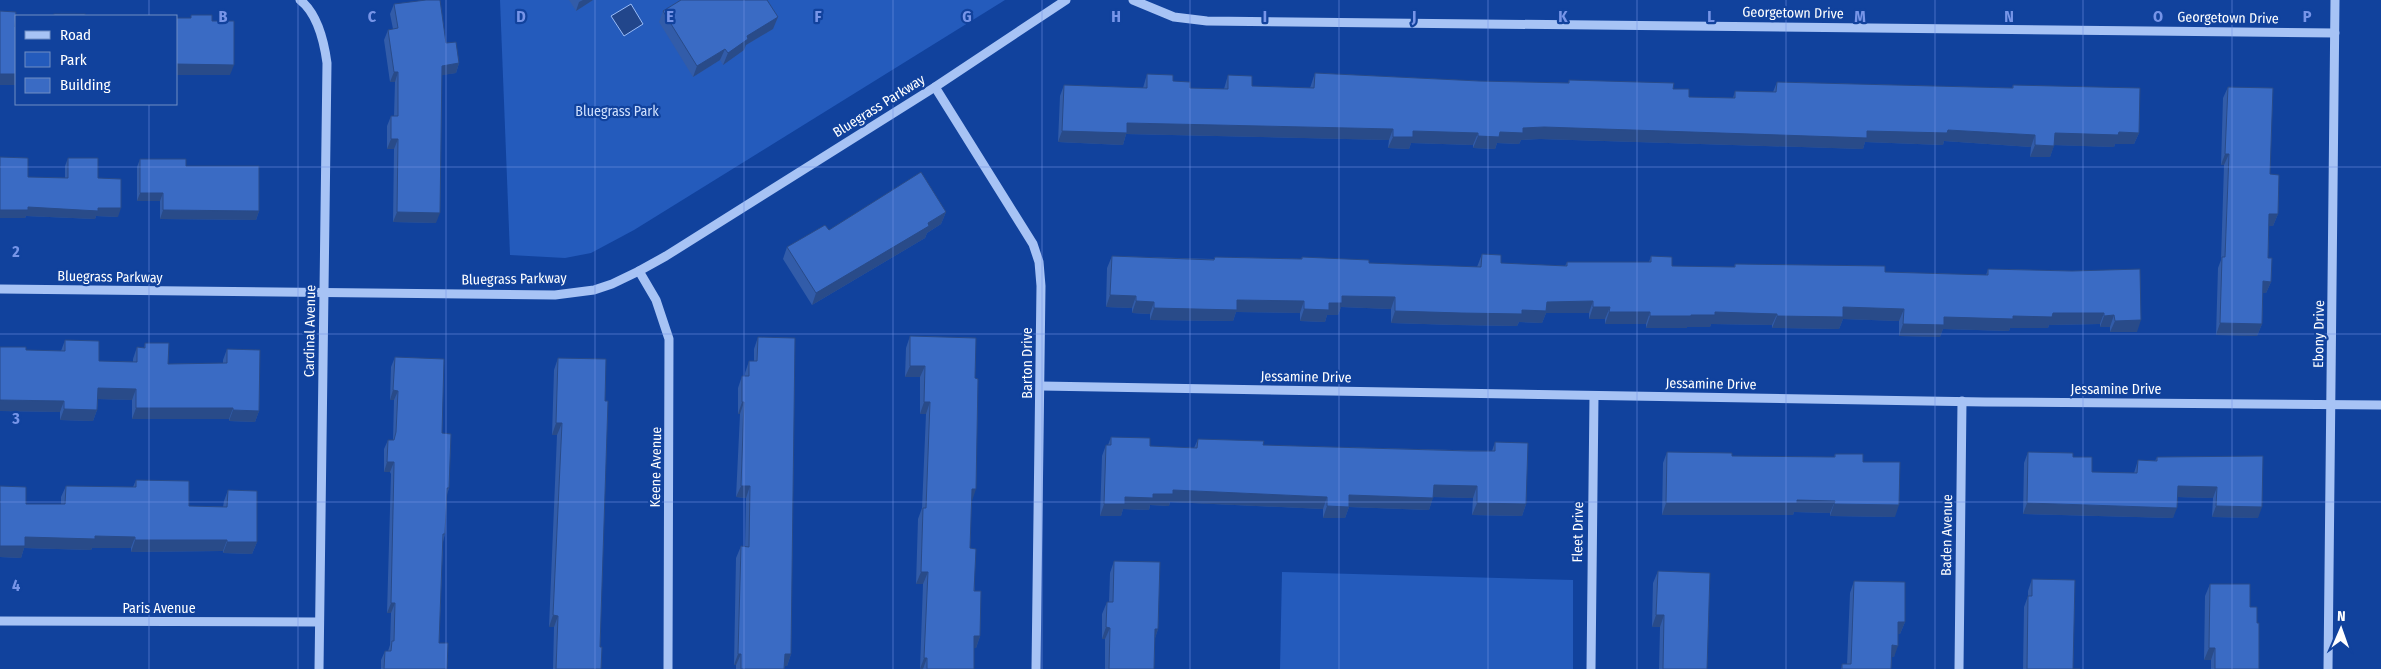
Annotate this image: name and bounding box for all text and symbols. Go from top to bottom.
street label: Georgetown Drive [1742,4,1844,22]
text: B [219,7,228,26]
text: C [368,7,377,26]
text: D [516,7,526,26]
text: E [666,7,674,26]
text: F [814,7,822,26]
text: G [962,7,972,26]
text: H [1111,7,1121,26]
text: I [1263,7,1267,26]
text: J [1411,7,1416,26]
text: K [1558,7,1568,26]
text: L [1707,7,1715,26]
text: M [1854,7,1866,26]
text: N [2004,7,2014,26]
text: O [2153,7,2163,26]
text: P [2303,7,2312,26]
street label: Georgetown Drive [2177,9,2279,27]
legend [15,15,178,105]
text: Road [60,26,91,44]
text: Park [60,51,87,69]
street label: Bluegrass Parkway [830,71,929,141]
text: Building [60,76,111,94]
park label: Bluegrass Park [575,103,659,120]
text: 2 [11,242,20,261]
street label: Bluegrass Parkway [57,268,164,286]
street label: Bluegrass Parkway [461,270,568,288]
street label: Cardinal Avenue [301,285,319,377]
street label: Ebony Drive [2310,300,2328,368]
street label: Barton Drive [1019,327,1036,399]
street label: Jessamine Drive [1260,368,1352,386]
street label: Jessamine Drive [1665,375,1757,393]
street label: Jessamine Drive [2071,381,2161,398]
text: 3 [11,409,20,428]
street label: Keene Avenue [647,426,665,507]
street label: Baden Avenue [1938,494,1956,576]
street label: Fleet Drive [1569,501,1587,563]
text: 4 [12,576,20,595]
street label: Paris Avenue [122,600,196,617]
north arrow [2316,604,2366,654]
text: N [2337,608,2346,625]

